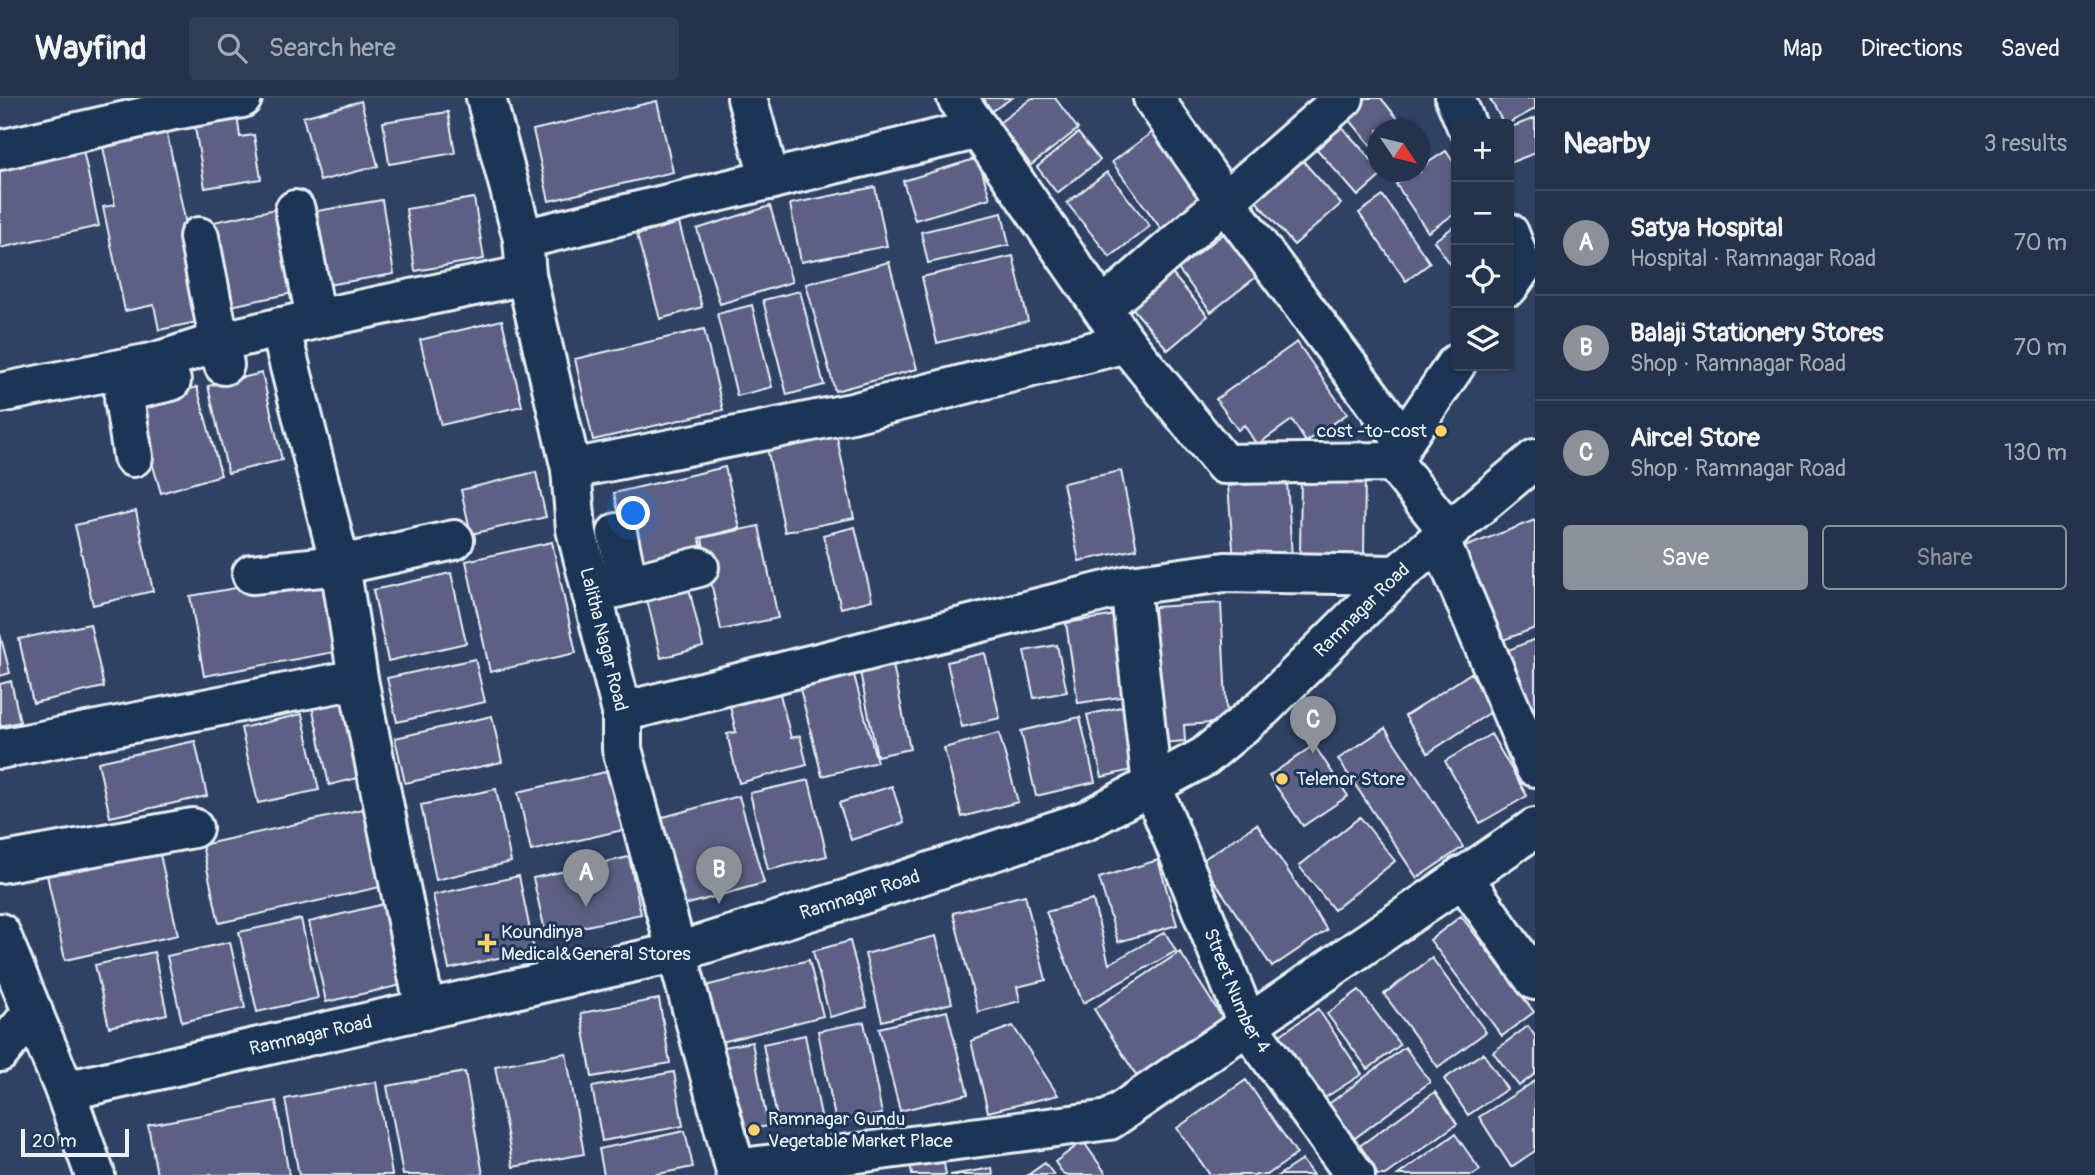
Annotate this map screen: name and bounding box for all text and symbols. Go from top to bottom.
search box [189,17,679,80]
text: Wayfind [35,28,147,69]
icon: search [213,29,251,67]
text: Search here [269,32,396,64]
text: Map [1783,34,1823,63]
text: Directions [1861,34,1962,63]
text: Saved [2000,34,2060,63]
north arrow [1367,119,1430,182]
map controls [1451,119,1514,371]
button: + [1451,119,1514,182]
text: Nearby [1563,125,1650,162]
text: 3 results [1984,129,2067,158]
button: − [1451,182,1514,245]
text: Satya Hospital [1630,212,1783,244]
text: A [1579,228,1593,257]
text: 70 m [2014,228,2067,257]
text: Hospital · Ramnagar Road [1630,244,1876,273]
button: locate [1451,245,1514,308]
button: layers [1451,308,1514,371]
text: Balaji Stationery Stores [1630,317,1883,349]
text: B [1579,333,1593,362]
text: 70 m [2014,333,2067,362]
text: Shop · Ramnagar Road [1630,349,1846,378]
place label: cost -to-cost [1317,419,1427,443]
text: Aircel Store [1630,422,1760,454]
marker: cost -to-cost [1433,423,1449,439]
text: C [1579,438,1593,467]
text: 130 m [2004,438,2067,467]
text: Shop · Ramnagar Road [1630,454,1846,483]
your location [616,496,650,530]
button: Save [1563,525,1808,590]
button: Share [1822,525,2067,590]
street label: Ramnagar Road [1309,558,1415,663]
street label: Lalitha Nagar Road [574,565,633,714]
pin: C [1290,696,1336,754]
place label: Telenor Store [1296,767,1406,791]
marker: Telenor Store [1274,771,1290,787]
pin: B [696,846,742,904]
pin: A [563,849,609,907]
street label: Ramnagar Road [797,864,923,925]
place label: Koundinya Medical&General Stores [501,920,691,966]
street label: Street Number 4 [1198,925,1276,1058]
marker: Koundinya Medical&General Stores [479,935,495,951]
street label: Ramnagar Road [247,1010,374,1061]
place label: Ramnagar Gundu Vegetable Market Place [768,1107,953,1153]
marker: Ramnagar Gundu Vegetable Market Place [746,1122,762,1138]
scale bar [21,1126,130,1158]
text: 20 m [32,1129,77,1153]

